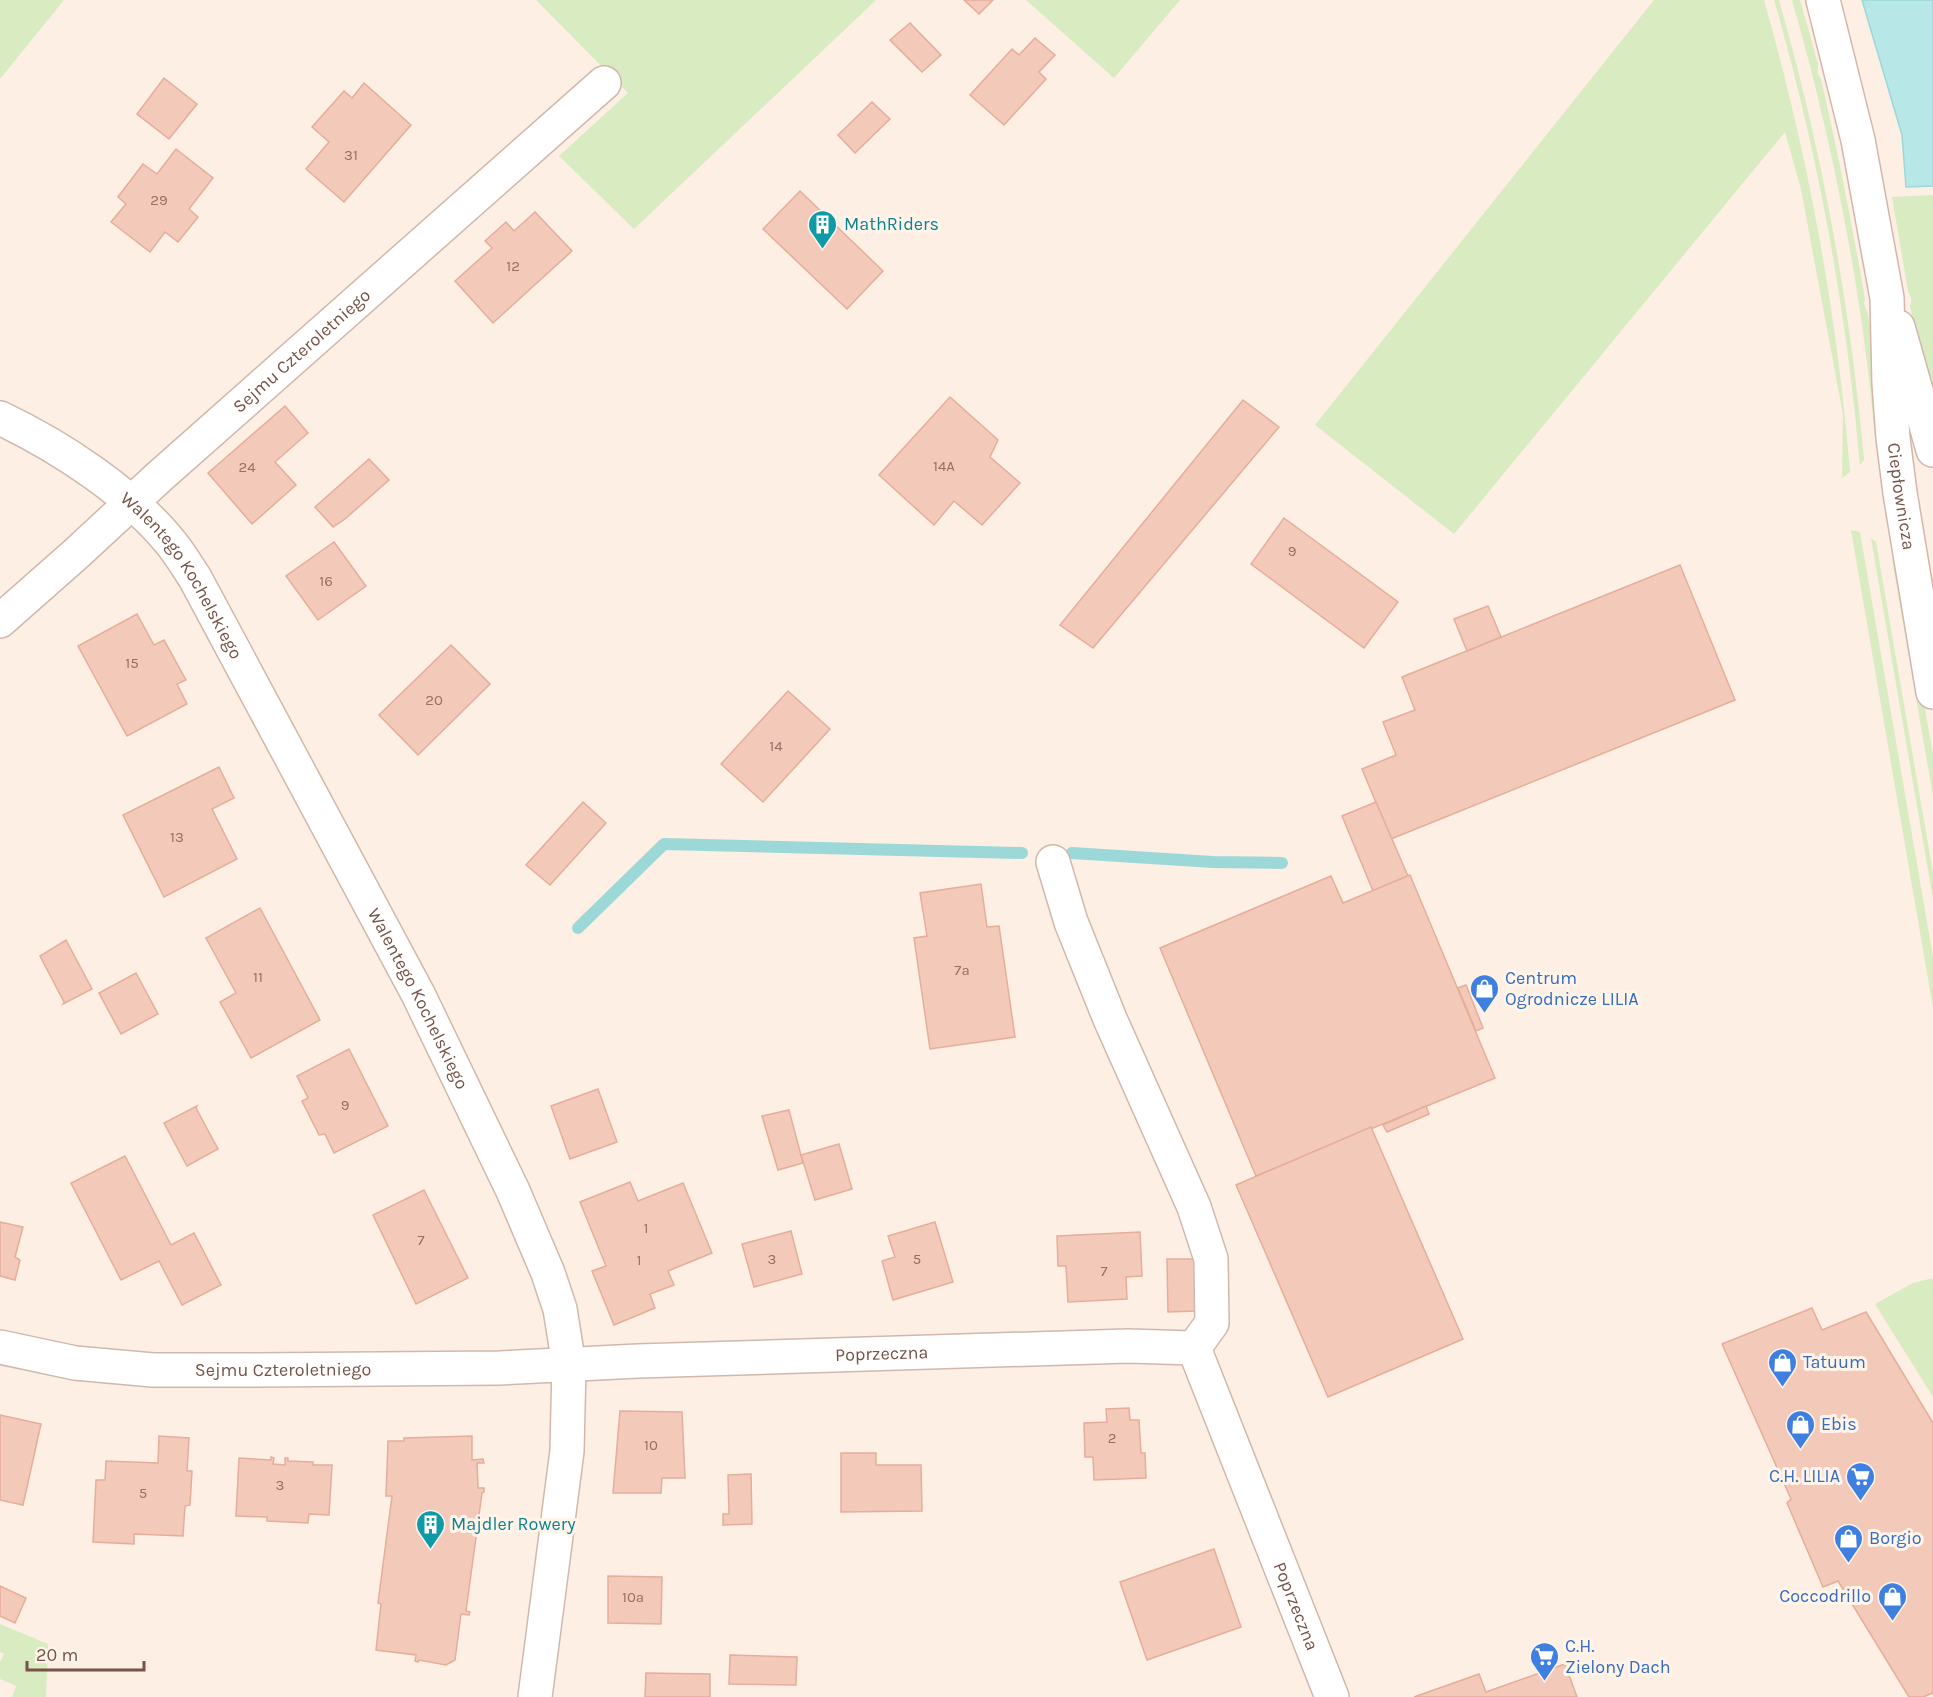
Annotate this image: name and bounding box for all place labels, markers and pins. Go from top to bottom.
building icon: MathRiders [807,208,839,250]
place label: MathRiders [844,213,939,235]
place label: Centrum Ogrodnicze LILIA [1505,967,1639,1010]
shop icon: Centrum Ogrodnicze LILIA [1468,972,1500,1014]
shop icon: Tatuum [1766,1346,1798,1388]
place label: Tatuum [1803,1351,1866,1373]
shop icon: Ebis [1784,1408,1816,1450]
place label: Ebis [1821,1413,1857,1435]
supermarket icon: C.H. LILIA [1845,1460,1877,1502]
place label: C.H. LILIA [1769,1465,1840,1487]
building icon: Majdler Rowery [414,1508,446,1550]
place label: Majdler Rowery [451,1513,576,1535]
shop icon: Borgio [1832,1522,1864,1564]
place label: Borgio [1869,1527,1922,1549]
shop icon: Coccodrillo [1876,1580,1908,1622]
place label: Coccodrillo [1779,1585,1871,1607]
place label: C.H. Zielony Dach [1565,1635,1671,1678]
supermarket icon: C.H. Zielony Dach [1528,1640,1560,1682]

